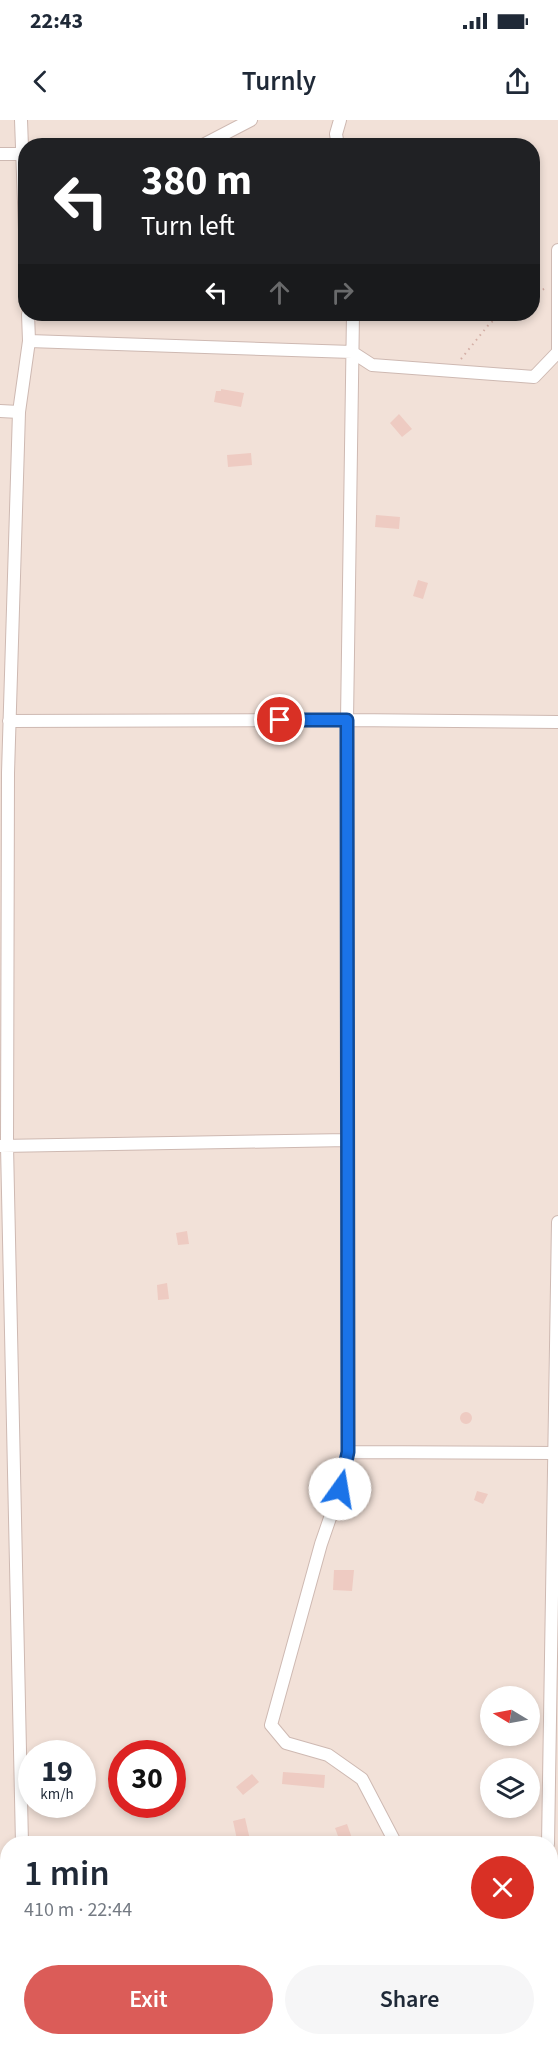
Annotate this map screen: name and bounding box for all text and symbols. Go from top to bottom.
text: 22:43 [30,5,83,37]
text: Turnly [242,62,316,101]
icon: back [24,65,57,98]
icon: share [501,65,534,98]
text: 380 m [141,151,252,211]
icon: left [42,162,120,240]
text: Turn left [141,207,235,246]
icon: left [200,276,233,309]
icon: ahead [263,276,296,309]
icon: right [326,276,359,309]
pin [254,694,305,745]
icon: arrive [263,703,296,736]
position arrow [308,1457,372,1521]
north arrow [480,1686,540,1746]
map controls [480,1686,540,1818]
speed limit sign: 30 [108,1740,186,1818]
text: 19 [41,1750,73,1793]
button: layers [480,1758,540,1818]
text: km/h [40,1784,74,1805]
text: 1 min [24,1848,110,1899]
button: close [471,1856,534,1919]
text: 410 m · 22:44 [24,1896,132,1924]
button: Exit [24,1965,273,2034]
button: Share [285,1965,534,2034]

